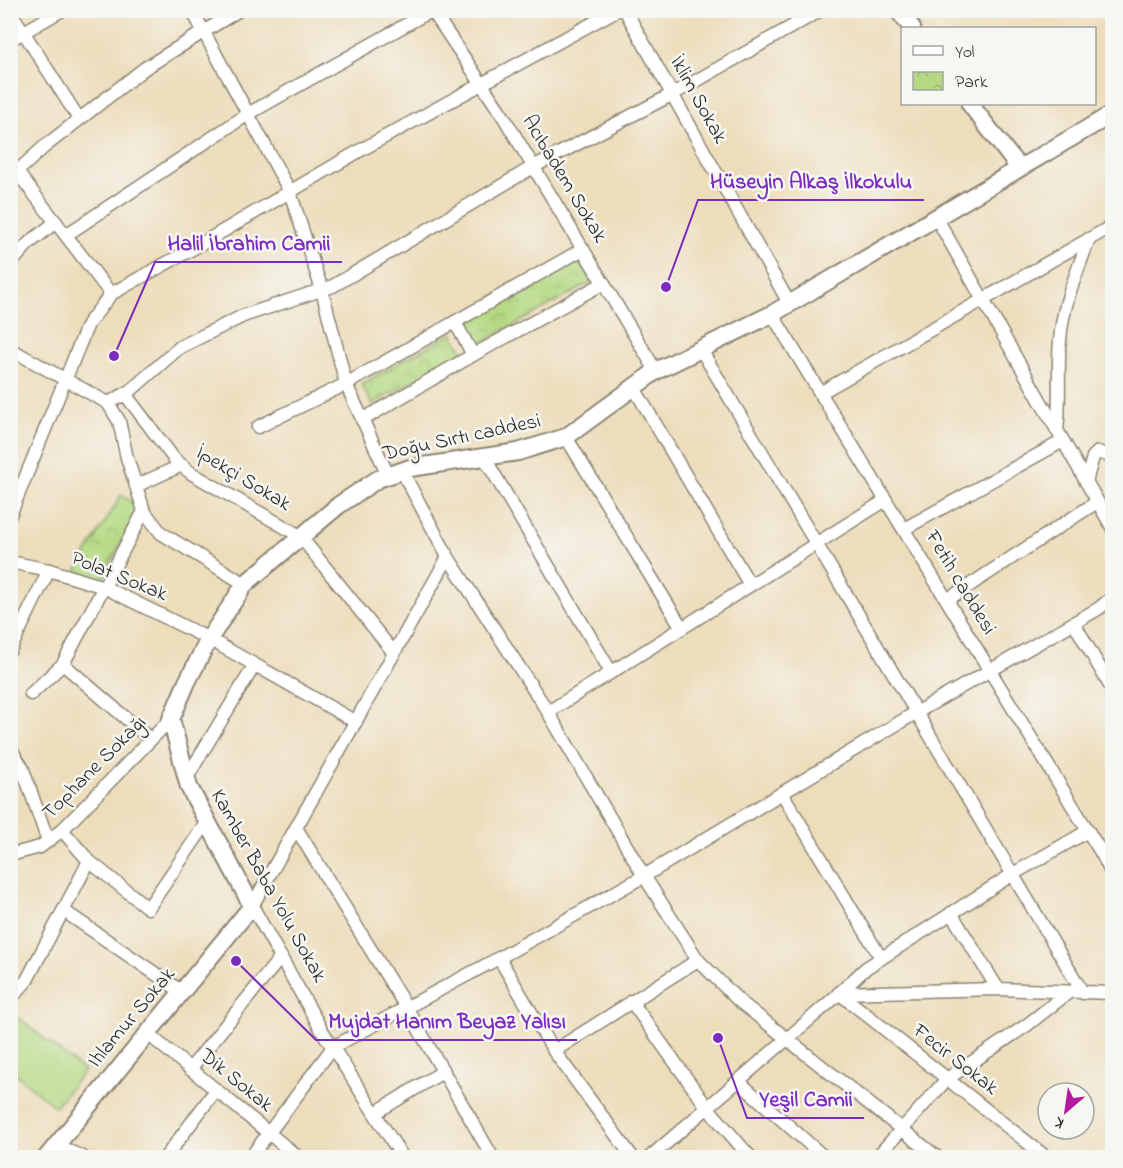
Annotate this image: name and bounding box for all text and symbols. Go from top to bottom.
legend [901,27,1096,105]
text: Yol [955,40,975,66]
street label: İklim Sokak [661,51,735,150]
text: Park [955,70,988,96]
street label: Acıbadem Sokak [514,109,615,249]
callout: Hüseyin Alkaş İlkokulu [698,160,924,200]
text: Hüseyin Alkaş İlkokulu [710,167,912,200]
callout: Halil İbrahim Camii [155,222,342,262]
text: Halil İbrahim Camii [168,229,331,261]
street label: Doğu Sırtı caddesi [379,407,544,472]
street label: İpekçi Sokak [189,439,297,520]
street label: Fetih caddesi [916,524,1003,641]
street label: Polat Sokak [66,544,173,610]
street label: Tophane Sokağı [36,709,155,828]
street label: Kamber Baba Yolu Sokak [202,784,334,989]
street label: Ihlamur Sokak [81,961,184,1075]
callout: Mujdat Hanım Beyaz Yalısı [316,1000,577,1040]
text: Mujdat Hanım Beyaz Yalısı [328,1007,566,1040]
street label: Fecir Sokak [905,1016,1005,1104]
street label: Dik Sokak [192,1041,280,1121]
callout: Yeşil Camii [747,1078,864,1118]
north arrow [1036,1081,1096,1141]
text: Yeşil Camii [758,1085,853,1117]
text: K [1049,1109,1069,1135]

